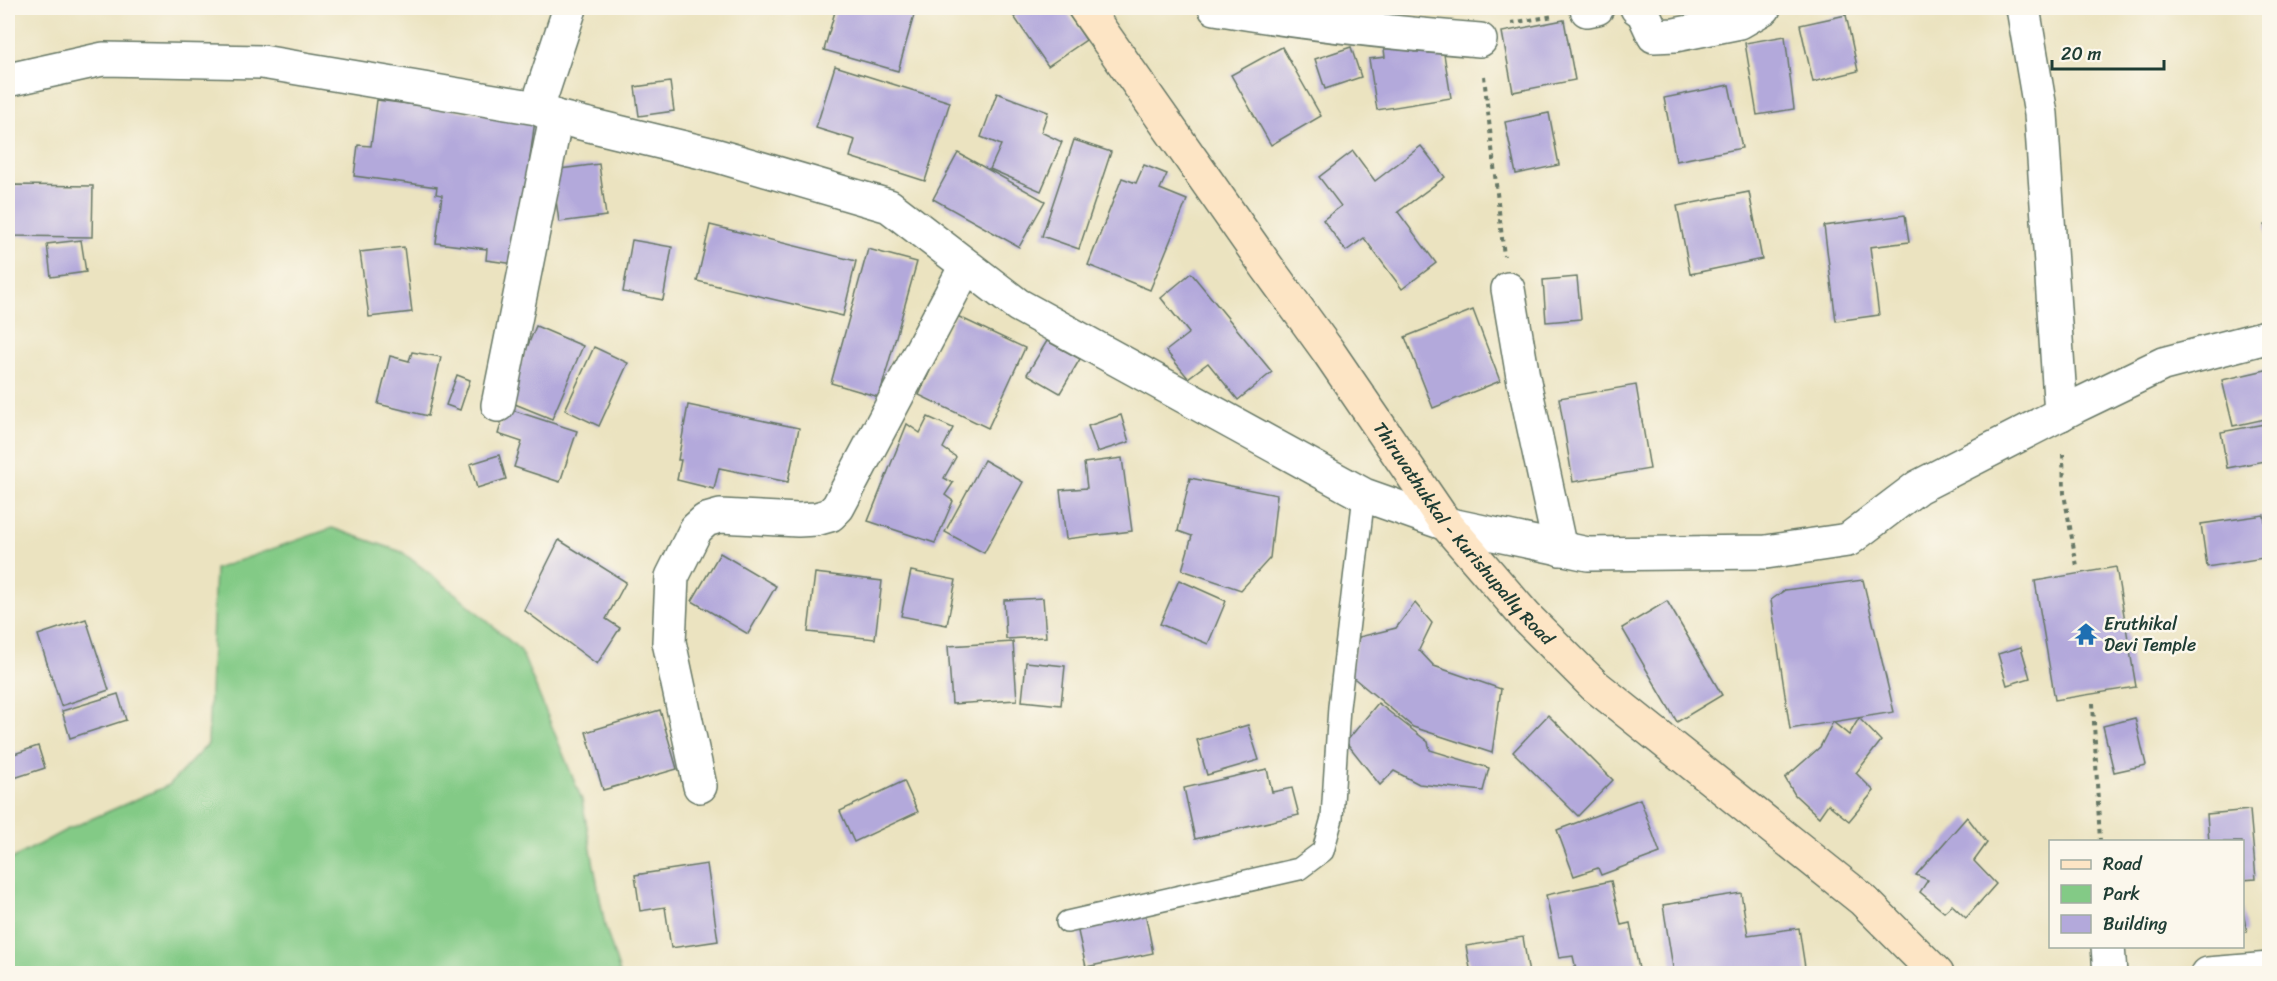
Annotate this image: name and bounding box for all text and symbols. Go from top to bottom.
scale bar [2052,33,2164,71]
text: 20 m [2061,38,2101,70]
street label: Thiruvathukkal - Kurishupally Road [1365,415,1563,654]
place label: Eruthikal Devi Temple [2104,608,2196,661]
temple icon: Eruthikal Devi Temple [2073,621,2099,647]
legend [2049,840,2244,948]
text: Road [2103,848,2143,880]
text: Park [2103,878,2140,910]
text: Building [2103,908,2167,940]

